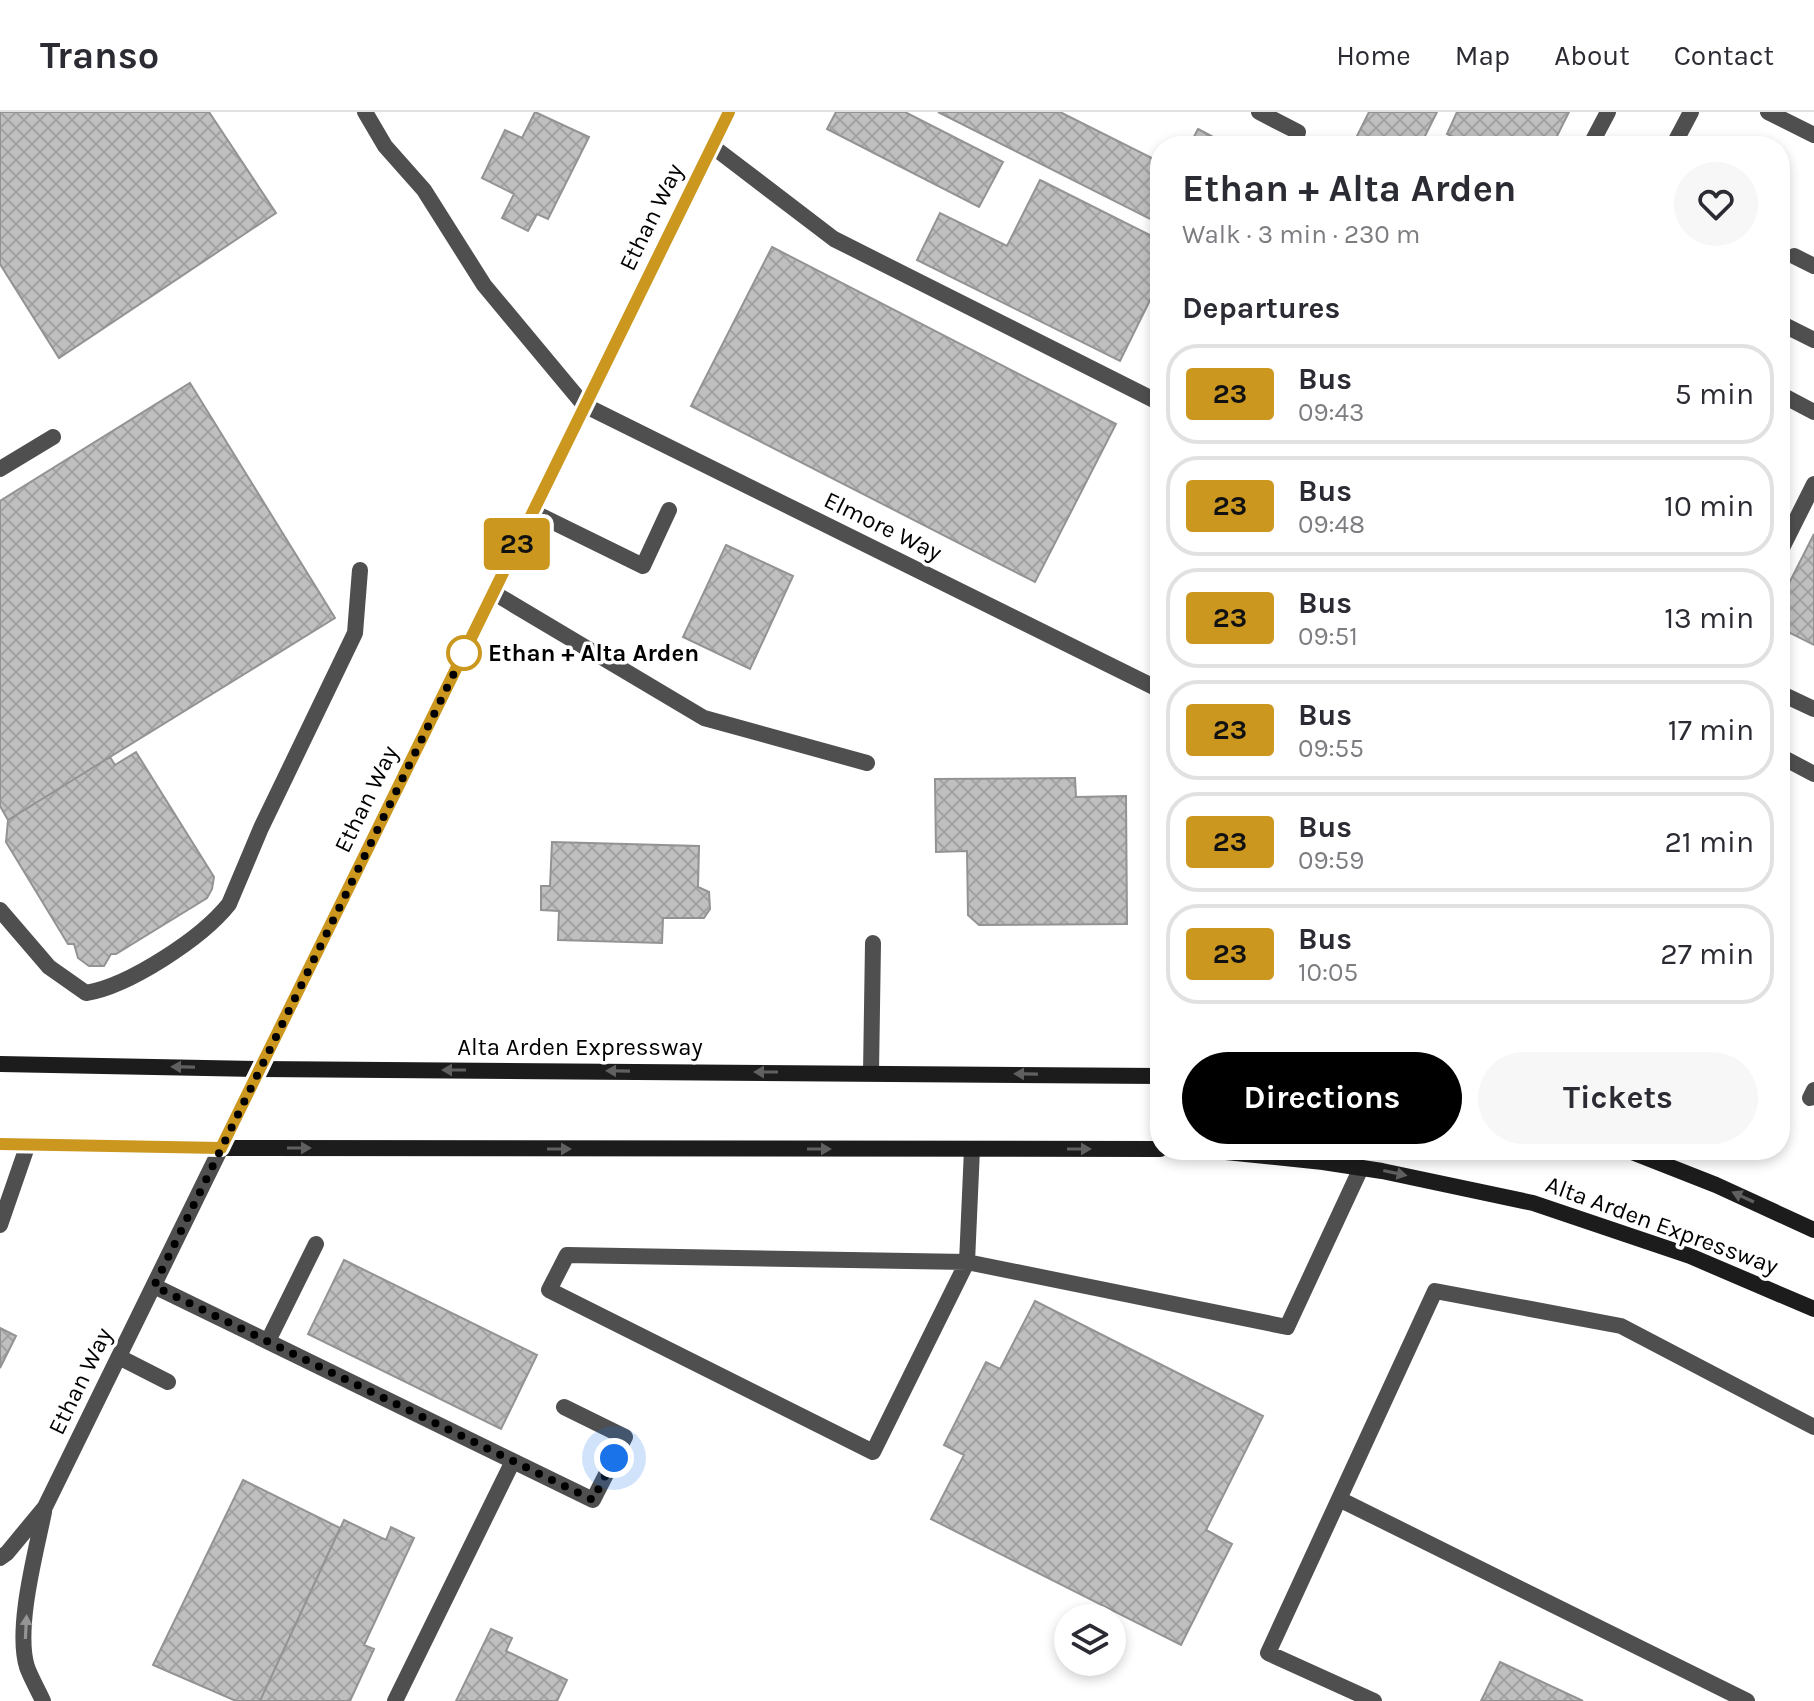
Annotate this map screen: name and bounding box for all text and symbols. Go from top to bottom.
text: Transo [40,33,159,78]
text: Home [1336,39,1411,72]
text: Map [1455,39,1510,72]
text: About [1554,39,1630,72]
text: Contact [1674,39,1774,72]
street label: Ethan Way [613,159,689,275]
button: heart [1674,162,1758,246]
text: Ethan + Alta Arden [1182,166,1517,211]
text: Walk · 3 min · 230 m [1182,219,1420,250]
text: Departures [1182,290,1340,326]
text: Bus [1298,361,1352,397]
text: 5 min [1675,376,1754,412]
text: 23 [1213,377,1247,410]
text: 09:43 [1298,397,1364,428]
text: Bus [1298,473,1352,509]
street label: Elmore Way [820,485,946,567]
text: 10 min [1664,488,1754,524]
text: 23 [1213,489,1247,522]
text: 09:48 [1298,509,1365,540]
line badge: 23 [481,518,553,570]
text: 23 [500,527,534,560]
text: Bus [1298,585,1352,621]
text: 13 min [1664,600,1754,636]
text: 23 [1213,601,1247,634]
text: 09:51 [1298,621,1358,652]
marker: Ethan + Alta Arden [447,636,481,670]
place label: Ethan + Alta Arden [488,639,699,667]
text: Bus [1298,697,1352,733]
text: 17 min [1668,712,1754,748]
text: 23 [1213,713,1247,746]
text: 09:55 [1298,733,1364,764]
street label: Ethan Way [328,741,404,857]
text: Bus [1298,809,1352,845]
text: 21 min [1664,824,1754,860]
text: 23 [1213,825,1247,858]
text: 09:59 [1298,845,1364,876]
text: Bus [1298,921,1352,957]
text: 27 min [1660,936,1754,972]
text: 23 [1213,937,1247,970]
text: 10:05 [1298,957,1358,988]
street label: Alta Arden Expressway [457,1033,703,1061]
button: Directions [1182,1052,1462,1144]
button: Tickets [1478,1052,1758,1144]
one-way arrow [170,1061,195,1073]
one-way arrow [441,1064,466,1076]
one-way arrow [605,1065,630,1077]
one-way arrow [753,1066,778,1079]
one-way arrow [1013,1068,1038,1081]
one-way arrow [287,1142,312,1154]
one-way arrow [547,1143,572,1155]
one-way arrow [807,1143,832,1155]
one-way arrow [1067,1143,1092,1155]
one-way arrow [1382,1168,1407,1180]
street label: Alta Arden Expressway [1542,1170,1782,1280]
one-way arrow [1732,1191,1755,1204]
street label: Ethan Way [42,1323,118,1439]
your location [594,1438,634,1478]
map controls [1054,1604,1126,1676]
button: layers [1054,1604,1126,1676]
one-way arrow [19,1614,32,1639]

